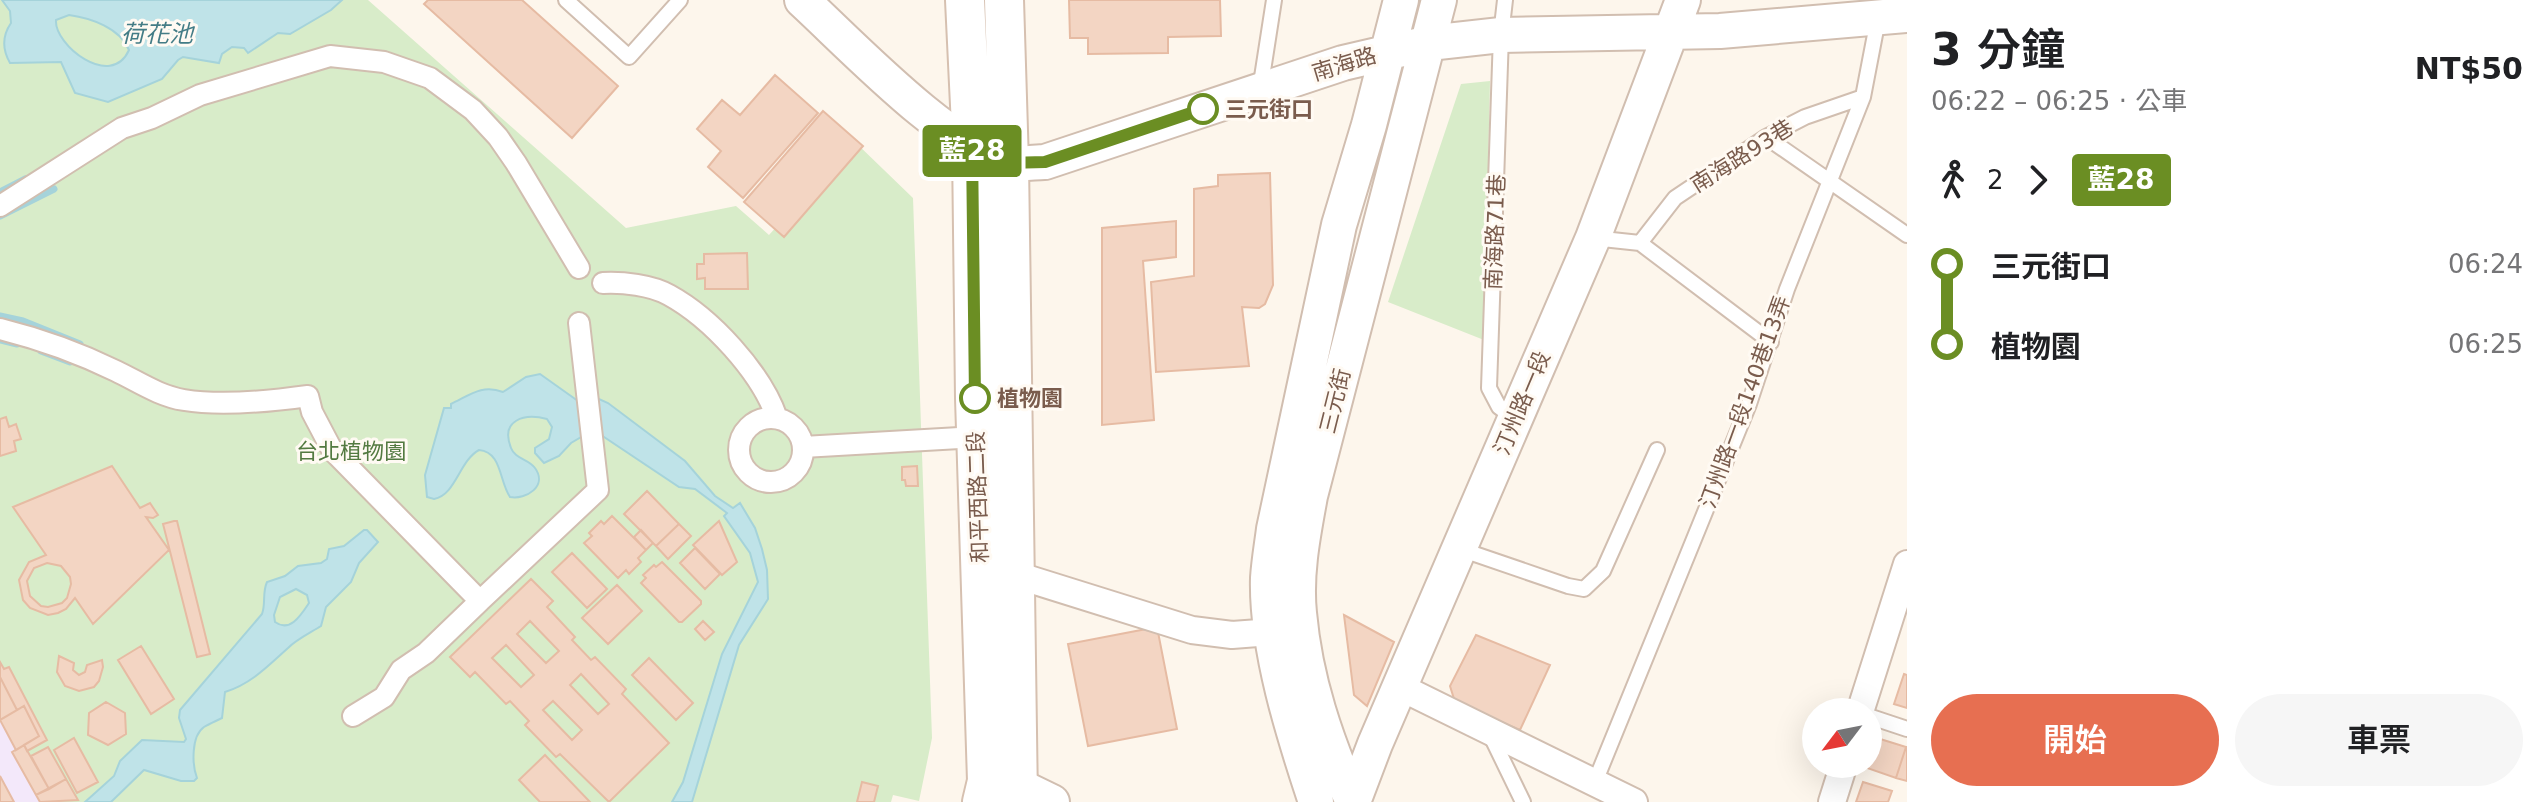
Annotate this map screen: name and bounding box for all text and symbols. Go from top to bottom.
water label: 荷花池 [121,20,196,48]
text: 3 分鐘 [1931,24,2065,75]
street label: 南海路 [1309,42,1379,86]
text: NT$50 [2415,51,2523,86]
text: 06:22 – 06:25 · 公車 [1931,86,2187,116]
marker: 三元街口 [1188,94,1218,124]
place label: 三元街口 [1225,97,1313,122]
street label: 南海路93巷 [1686,115,1798,197]
line badge: 藍28 [926,125,1018,177]
text: 藍28 [939,134,1005,167]
icon: walk [1931,158,1975,202]
icon: forward [2016,158,2060,202]
text: 藍28 [2088,163,2155,196]
text: 2 [1987,165,2004,195]
street label: 南海路71巷 [1480,174,1510,290]
text: 三元街口 [1991,249,2111,284]
text: 06:24 [2448,249,2523,279]
street label: 汀州路一段140巷13弄 [1695,292,1795,512]
text: 植物園 [1991,329,2081,364]
text: 06:25 [2448,329,2523,359]
street label: 汀州路一段 [1489,347,1555,459]
street label: 三元街 [1315,366,1355,436]
marker: 植物園 [960,383,990,413]
place label: 植物園 [997,386,1063,411]
street label: 和平西路二段 [963,431,993,563]
park label: 台北植物園 [296,439,406,464]
button: 開始 [1931,694,2219,786]
button: 車票 [2235,694,2523,786]
north arrow [1802,698,1882,778]
map controls [1802,698,1882,778]

